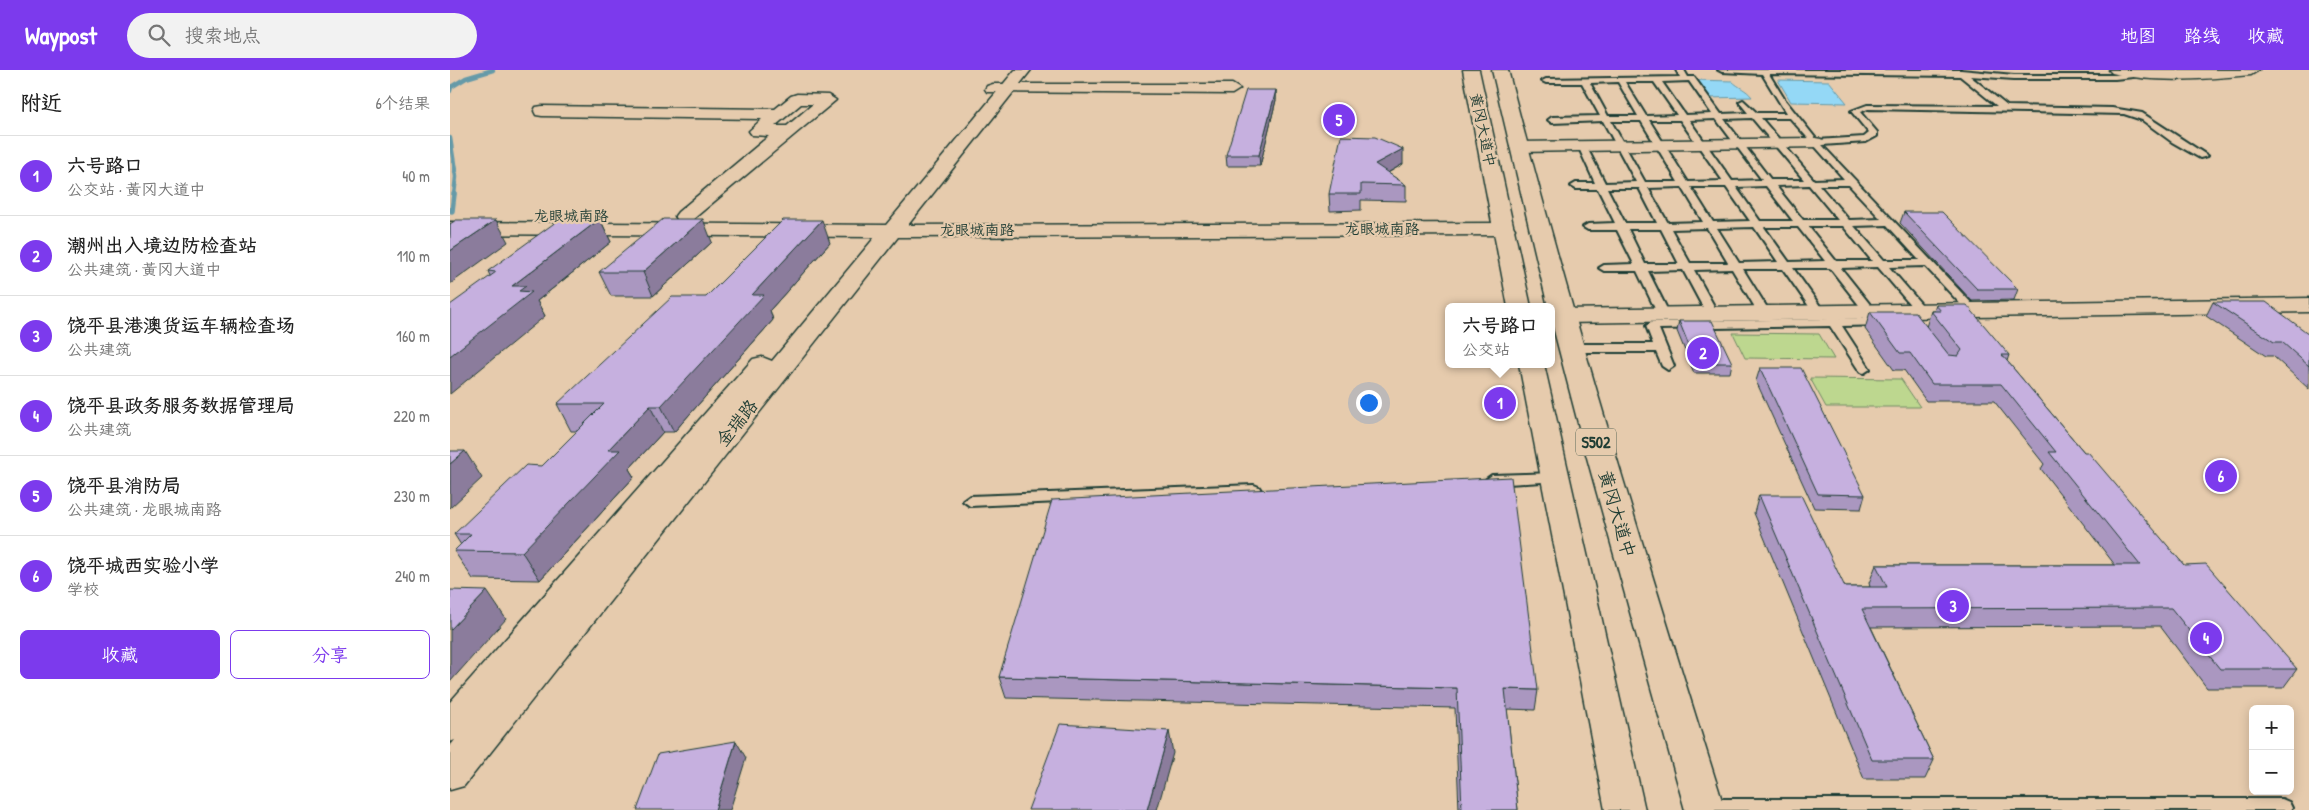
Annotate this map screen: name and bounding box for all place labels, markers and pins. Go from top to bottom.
pin: 5 [1323,101,1355,139]
pin: 2 [1687,334,1719,372]
pin: 1 [1484,384,1516,422]
pin: 6 [2205,457,2237,495]
pin: 3 [1937,587,1969,625]
pin: 4 [2190,619,2222,657]

